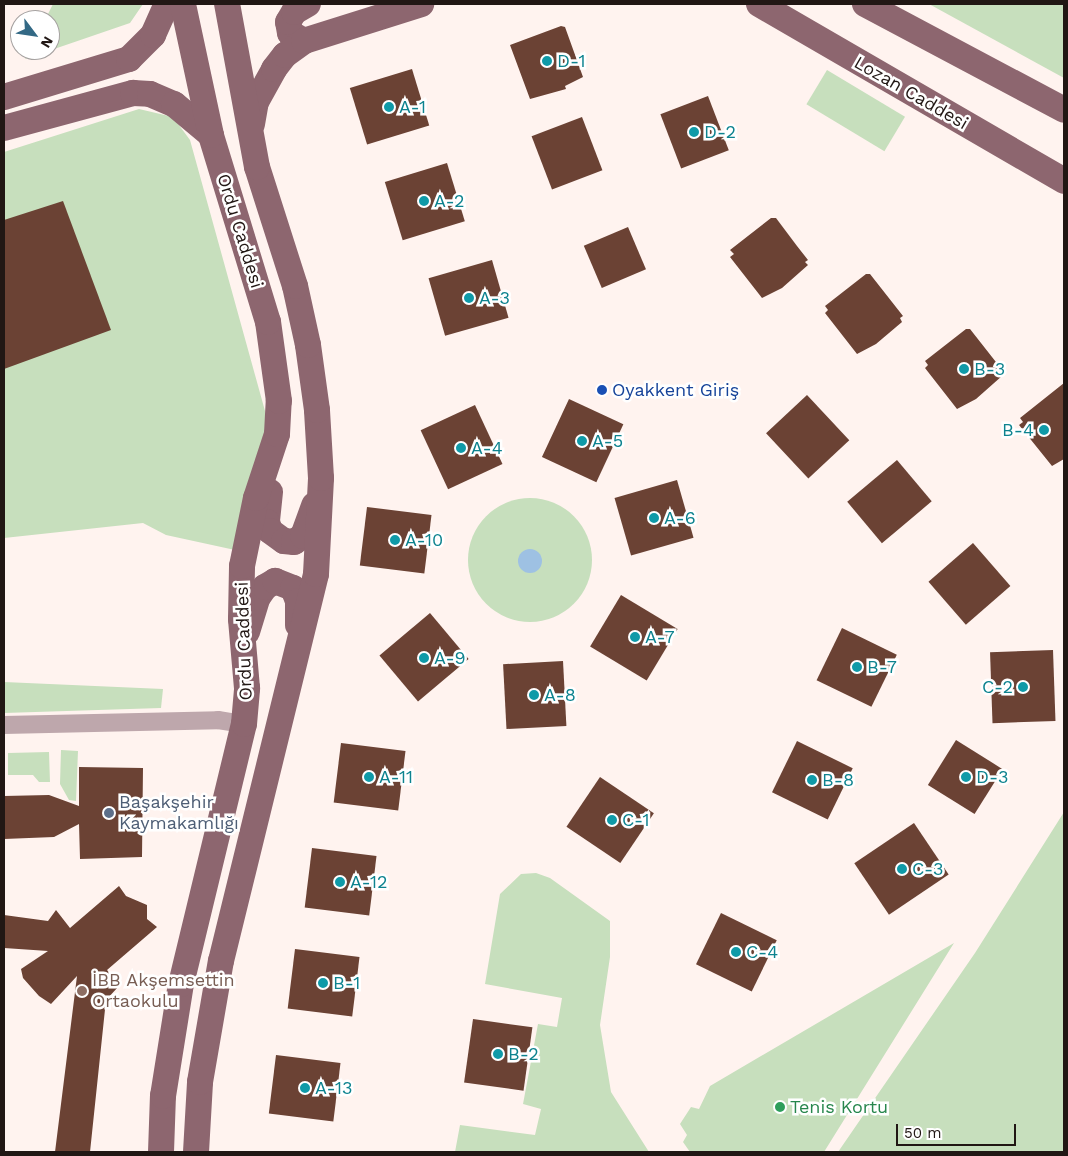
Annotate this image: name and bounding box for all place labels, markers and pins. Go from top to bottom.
place label: D-1 [557,50,585,72]
marker: D-1 [541,55,553,67]
place label: A-1 [399,96,426,118]
marker: A-1 [383,101,395,113]
place label: D-2 [704,121,736,143]
marker: D-2 [688,126,700,138]
place label: A-2 [434,190,464,212]
marker: A-2 [418,195,430,207]
place label: A-3 [479,287,510,309]
marker: A-3 [463,292,475,304]
place label: B-3 [974,358,1005,380]
marker: B-3 [958,363,970,375]
place label: Oyakkent Giriş [612,379,739,401]
marker: Oyakkent Giriş [596,384,608,396]
place label: B-4 [1002,419,1034,441]
marker: B-4 [1038,424,1050,436]
place label: A-5 [592,430,623,452]
marker: A-5 [576,435,588,447]
place label: A-4 [471,437,503,459]
marker: A-4 [455,442,467,454]
place label: A-6 [664,507,696,529]
marker: A-6 [648,512,660,524]
place label: A-10 [405,529,443,551]
marker: A-10 [389,534,401,546]
place label: A-7 [645,626,675,648]
marker: A-7 [629,631,641,643]
place label: A-9 [434,647,466,669]
marker: A-9 [418,652,430,664]
place label: B-7 [867,656,897,678]
marker: B-7 [851,661,863,673]
place label: C-2 [982,676,1013,698]
marker: C-2 [1017,681,1029,693]
place label: A-8 [544,684,576,706]
marker: A-8 [528,689,540,701]
place label: A-11 [379,766,413,788]
place label: D-3 [976,766,1008,788]
place label: B-8 [822,769,854,791]
marker: A-11 [363,771,375,783]
marker: D-3 [960,771,972,783]
marker: B-8 [806,774,818,786]
place label: Başakşehir Kaymakamlığı [119,792,239,834]
marker: Başakşehir Kaymakamlığı [103,807,115,819]
place label: C-1 [622,809,650,831]
marker: C-1 [606,814,618,826]
place label: C-3 [912,858,943,880]
marker: C-3 [896,863,908,875]
place label: A-12 [350,871,387,893]
marker: A-12 [334,876,346,888]
place label: C-4 [746,941,778,963]
marker: C-4 [730,946,742,958]
place label: İBB Akşemsettin Ortaokulu [92,970,235,1012]
place label: B-1 [333,972,360,994]
marker: B-1 [317,977,329,989]
marker: İBB Akşemsettin Ortaokulu [76,985,88,997]
place label: B-2 [508,1043,539,1065]
marker: B-2 [492,1048,504,1060]
place label: A-13 [315,1077,352,1099]
marker: A-13 [299,1082,311,1094]
place label: Tenis Kortu [790,1096,888,1118]
marker: Tenis Kortu [774,1101,786,1113]

